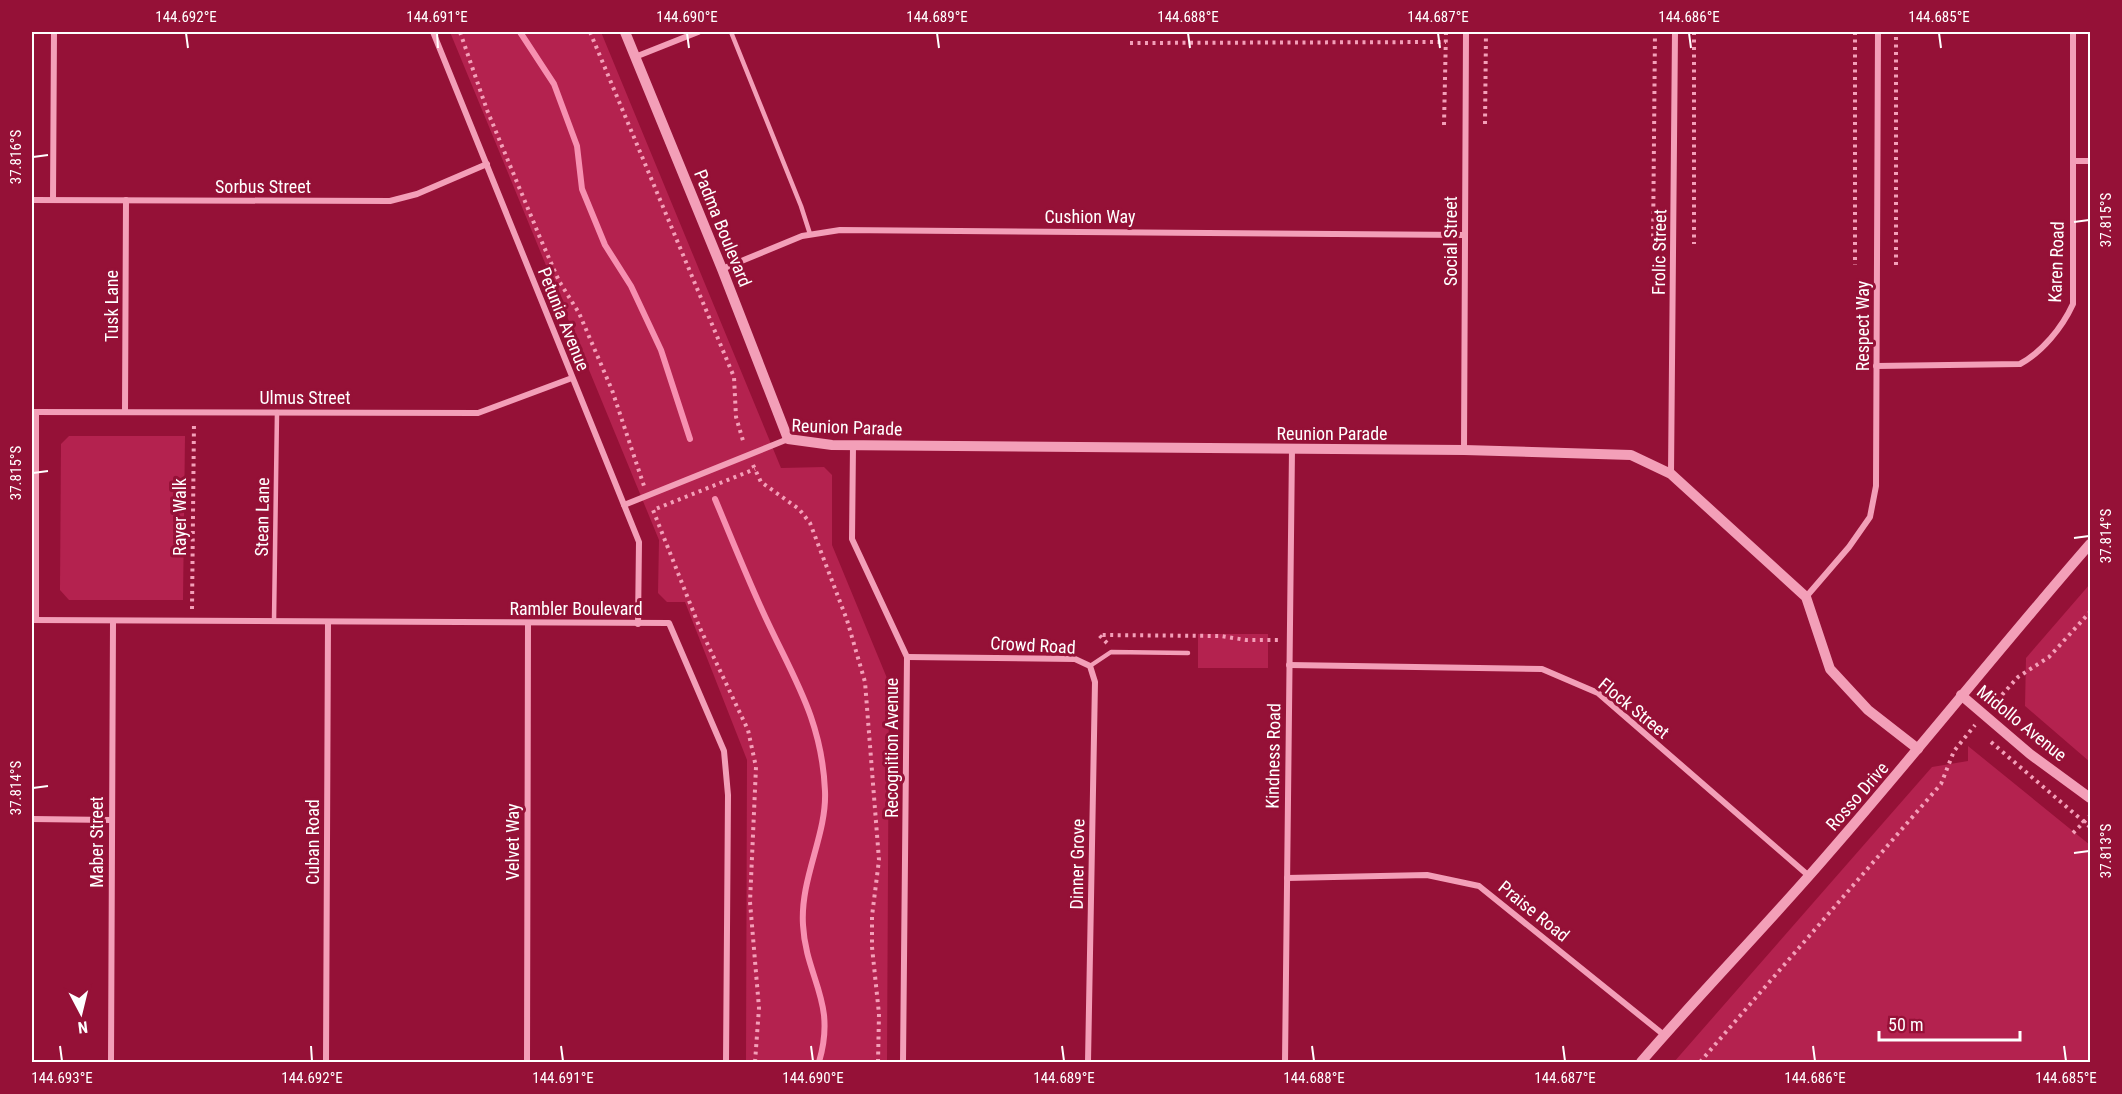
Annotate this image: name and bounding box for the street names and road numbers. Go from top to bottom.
street label: Padma Boulevard [690,166,756,290]
street label: Sorbus Street [215,176,311,197]
street label: Social Street [1440,196,1461,286]
street label: Cushion Way [1044,206,1136,227]
street label: Frolic Street [1648,209,1670,295]
street label: Karen Road [2044,221,2068,303]
street label: Petunia Avenue [534,264,594,374]
street label: Tusk Lane [101,270,122,342]
street label: Respect Way [1852,280,1873,371]
street label: Ulmus Street [259,387,351,408]
street label: Reunion Parade [791,415,903,439]
street label: Reunion Parade [1276,423,1388,444]
street label: Stean Lane [251,477,273,557]
street label: Rayer Walk [169,478,190,556]
street label: Rambler Boulevard [509,598,643,619]
street label: Crowd Road [990,632,1076,658]
street label: Flock Street [1595,673,1673,743]
street label: Recognition Avenue [881,678,902,818]
street label: Midollo Avenue [1973,681,2071,765]
street label: Kindness Road [1262,703,1284,809]
street label: Rosso Drive [1821,757,1893,835]
street label: Maber Street [86,796,107,888]
street label: Cuban Road [302,799,323,885]
street label: Velvet Way [502,803,523,881]
street label: Dinner Grove [1066,818,1088,910]
street label: Praise Road [1494,876,1574,946]

